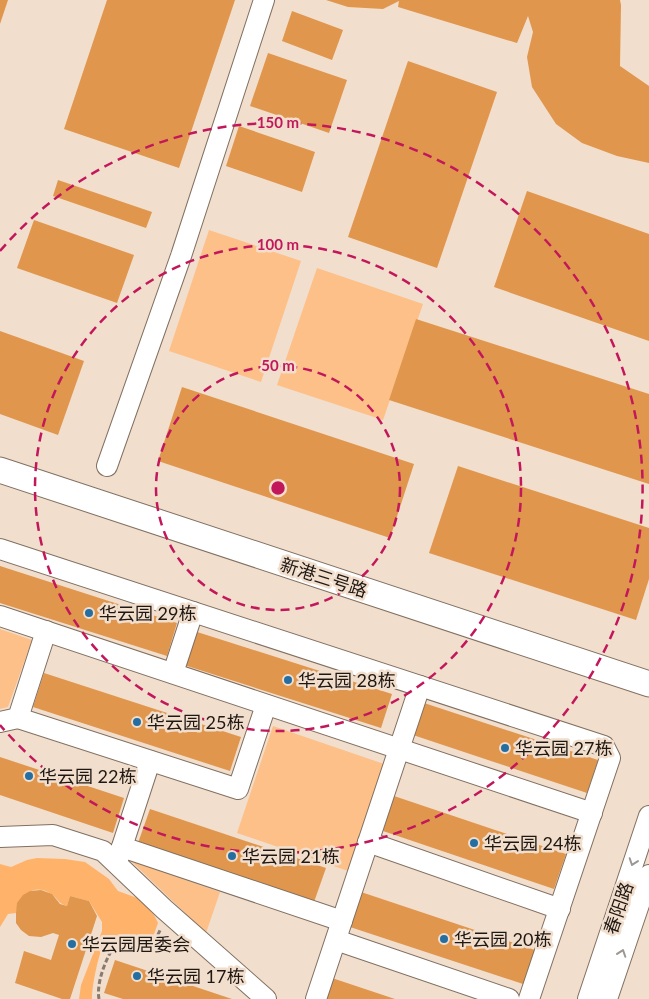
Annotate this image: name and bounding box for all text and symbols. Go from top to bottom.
text: 150 m [257,113,299,131]
text: 100 m [257,235,299,253]
text: 50 m [261,356,295,374]
centre of rings [269,479,287,497]
street label: 新港三号路 [278,553,370,601]
place label: 华云园 29栋 [99,602,197,624]
marker: 华云园 29栋 [83,607,95,619]
place label: 华云园 28栋 [298,669,396,691]
marker: 华云园 28栋 [282,674,294,686]
place label: 华云园 25栋 [147,711,245,733]
marker: 华云园 25栋 [131,716,143,728]
place label: 华云园 27栋 [515,737,613,759]
marker: 华云园 27栋 [499,742,511,754]
place label: 华云园 22栋 [39,765,137,787]
marker: 华云园 22栋 [23,770,35,782]
place label: 华云园 24栋 [484,832,582,854]
marker: 华云园 24栋 [468,837,480,849]
place label: 华云园 21栋 [242,845,340,867]
marker: 华云园 21栋 [226,850,238,862]
one-way arrow [629,858,639,866]
street label: 春阳路 [599,879,637,937]
place label: 华云园 20栋 [454,928,552,950]
place label: 华云园居委会 [82,933,190,955]
marker: 华云园 20栋 [438,933,450,945]
marker: 华云园居委会 [66,938,78,950]
one-way arrow [617,949,627,958]
place label: 华云园 17栋 [147,965,245,987]
marker: 华云园 17栋 [131,970,143,982]

